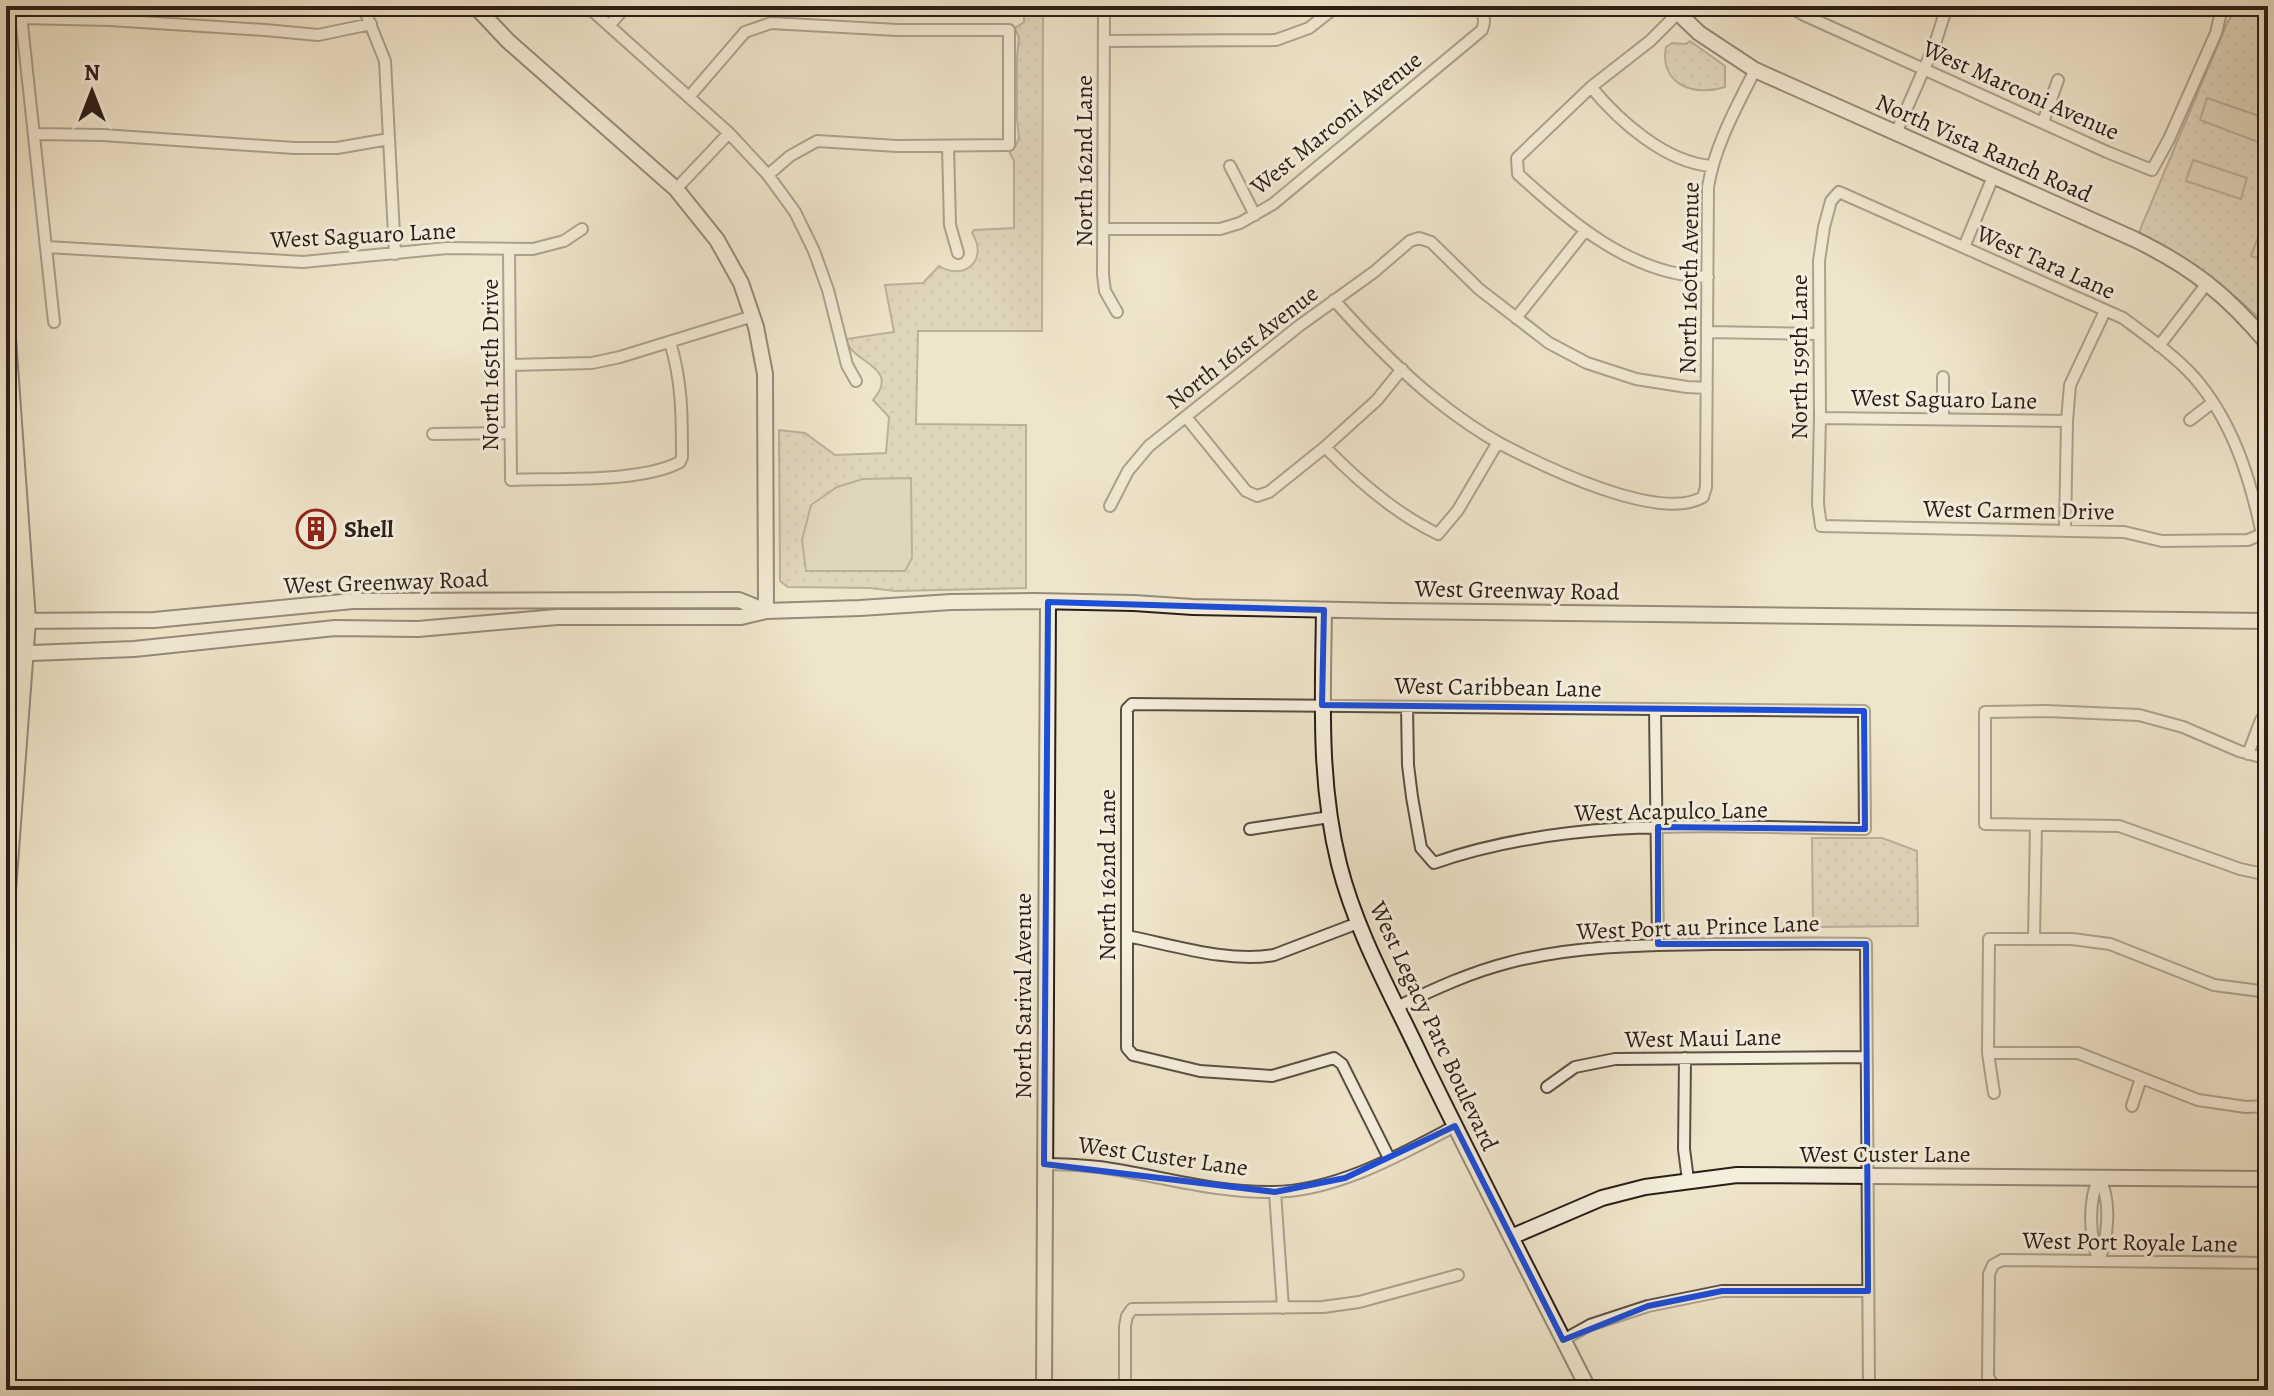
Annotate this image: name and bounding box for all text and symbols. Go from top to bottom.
street label: West Marconi Avenue [1917,32,2124,148]
street label: West Marconi Avenue [1243,44,1428,203]
north arrow [52,52,132,132]
text: N [84,58,100,88]
street label: North 162nd Lane [1068,75,1100,247]
street label: North Vista Ranch Road [1871,86,2097,210]
street label: North 160th Avenue [1671,182,1707,374]
street label: West Saguaro Lane [268,214,457,256]
street label: West Tara Lane [1971,217,2121,307]
street label: North 159th Lane [1783,274,1815,440]
street label: North 161st Avenue [1159,278,1325,416]
street label: North 165th Drive [474,279,506,451]
street label: West Saguaro Lane [1850,381,2037,417]
street label: West Carmen Drive [1922,492,2115,528]
building icon: Shell [295,508,337,550]
place label: Shell [344,513,394,545]
street label: West Greenway Road [282,562,489,602]
street label: West Greenway Road [1413,572,1620,608]
street label: West Caribbean Lane [1393,669,1602,705]
street label: North 162nd Lane [1091,789,1123,961]
street label: West Acapulco Lane [1573,793,1768,829]
street label: North Sarival Avenue [1007,893,1039,1099]
street label: West Legacy Parc Boulevard [1362,895,1506,1156]
street label: West Port au Prince Lane [1575,907,1820,947]
street label: West Maui Lane [1623,1021,1782,1055]
street label: West Custer Lane [1075,1128,1250,1184]
street label: West Custer Lane [1798,1138,1971,1170]
street label: West Port Royale Lane [2021,1224,2238,1260]

